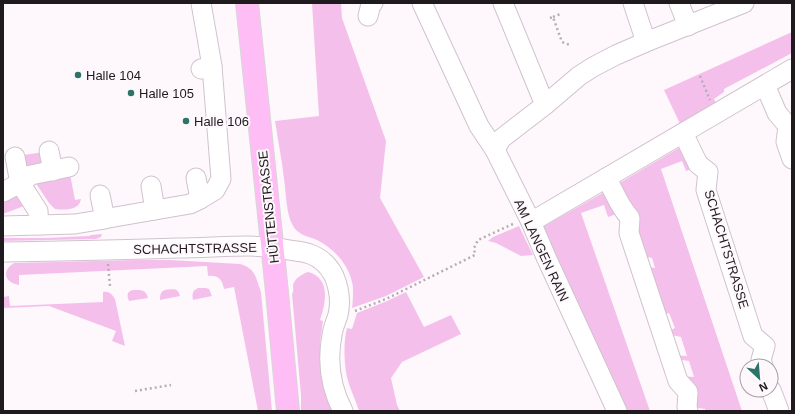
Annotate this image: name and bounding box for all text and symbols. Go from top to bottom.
place label: Halle 104 [86,68,141,83]
marker: Halle 104 [73,70,83,80]
place label: Halle 105 [139,86,194,101]
marker: Halle 105 [126,88,136,98]
place label: Halle 106 [194,114,249,129]
marker: Halle 106 [181,116,191,126]
street label: HÜTTENSTRASSE [255,149,282,264]
street label: SCHACHTSTRASSE [701,188,752,311]
street label: AM LANGEN RAIN [511,197,572,304]
street label: SCHACHTSTRASSE [133,240,257,257]
north arrow [739,358,779,398]
text: N [757,380,770,394]

